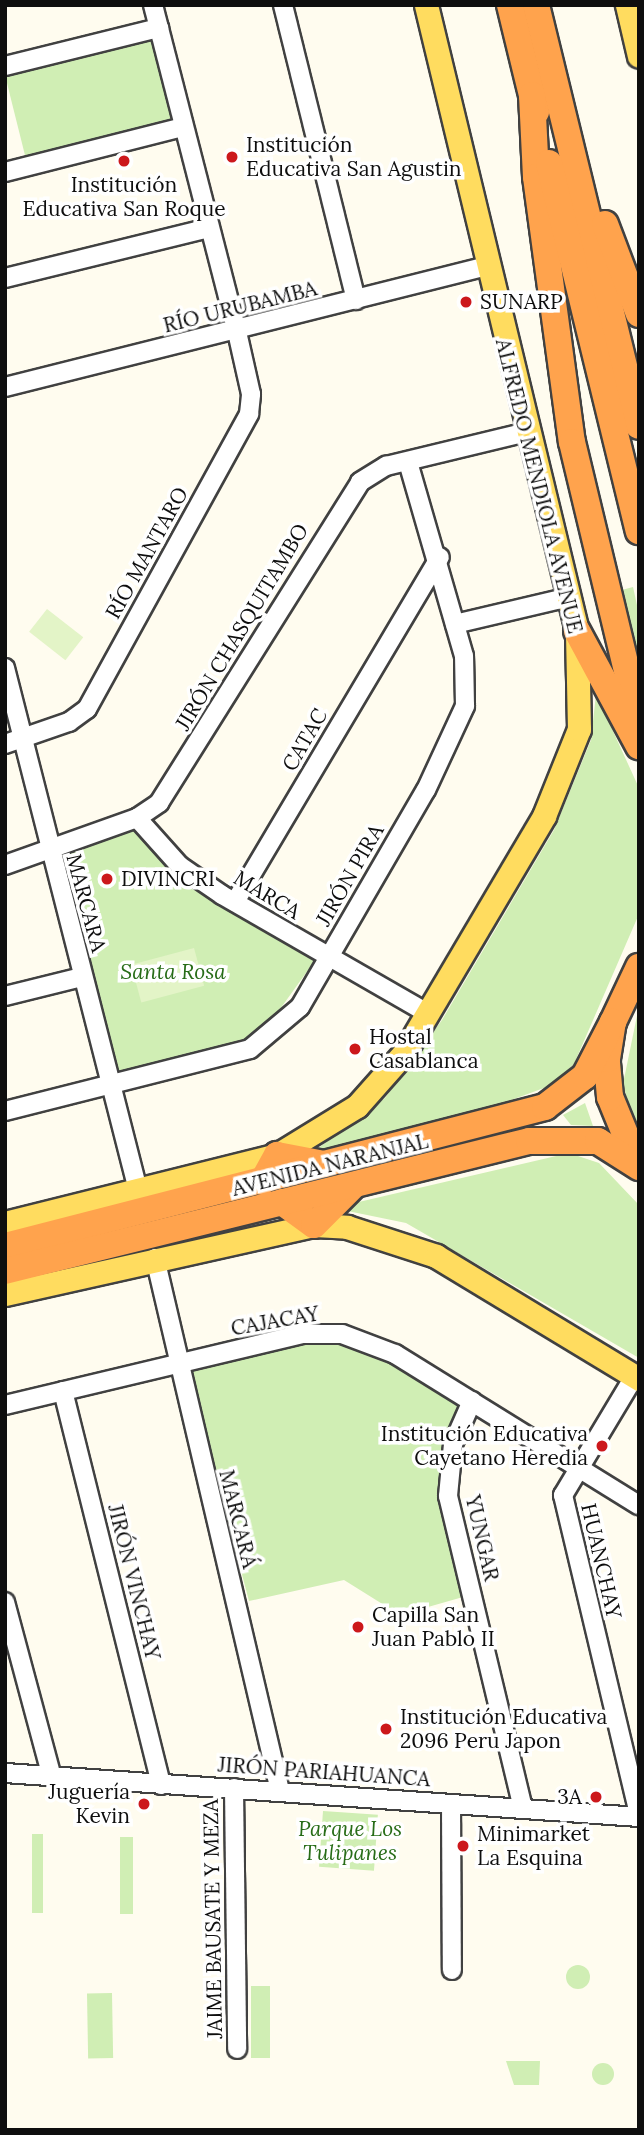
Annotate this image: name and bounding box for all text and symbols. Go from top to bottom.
place label: Institución Educativa San Agustin [246,132,462,182]
marker: Institución Educativa San Agustin [224,149,240,165]
marker: Institución Educativa San Roque [116,153,132,169]
place label: Institución Educativa San Roque [22,172,226,222]
street label: RÍO URUBAMBA [161,276,319,338]
place label: SUNARP [480,289,563,315]
marker: SUNARP [458,294,474,310]
street label: ALFREDO MENDIOLA AVENUE [490,336,588,636]
street label: RÍO MANTARO [100,483,194,623]
street label: JIRÓN CHASQUITAMBO [170,519,314,735]
street label: CATAC [277,704,333,776]
street label: JIRÓN PIRA [311,820,389,930]
street label: MARCARA [61,851,111,955]
street label: MARCA [229,865,305,925]
place label: DIVINCRI [121,866,215,892]
marker: DIVINCRI [99,871,115,887]
park label: Santa Rosa [120,959,226,985]
place label: Hostal Casablanca [369,1024,479,1074]
marker: Hostal Casablanca [347,1041,363,1057]
street label: AVENIDA NARANJAL [229,1128,431,1202]
street label: CAJACAY [229,1301,321,1341]
place label: Institución Educativa Cayetano Heredia [381,1421,588,1471]
marker: Institución Educativa Cayetano Heredia [594,1438,610,1454]
street label: MARCARÁ [214,1467,262,1571]
street label: YUNGAR [460,1493,504,1583]
street label: HUANCHAY [576,1501,626,1621]
street label: JIRÓN VINCHAY [102,1502,166,1662]
place label: Capilla San Juan Pablo II [372,1602,495,1652]
marker: Capilla San Juan Pablo II [350,1619,366,1635]
place label: Institución Educativa 2096 Peru Japon [400,1704,607,1754]
marker: Institución Educativa 2096 Peru Japon [378,1721,394,1737]
street label: JIRÓN PARIAHUANCA [217,1752,431,1792]
place label: Juguería Kevin [48,1779,130,1829]
place label: 3A [557,1784,582,1810]
marker: 3A [588,1789,604,1805]
marker: Juguería Kevin [136,1796,152,1812]
street label: JAIME BAUSATE Y MEZA [198,1799,228,2039]
park label: Parque Los Tulipanes [298,1816,402,1866]
place label: Minimarket La Esquina [477,1821,590,1871]
marker: Minimarket La Esquina [455,1838,471,1854]

